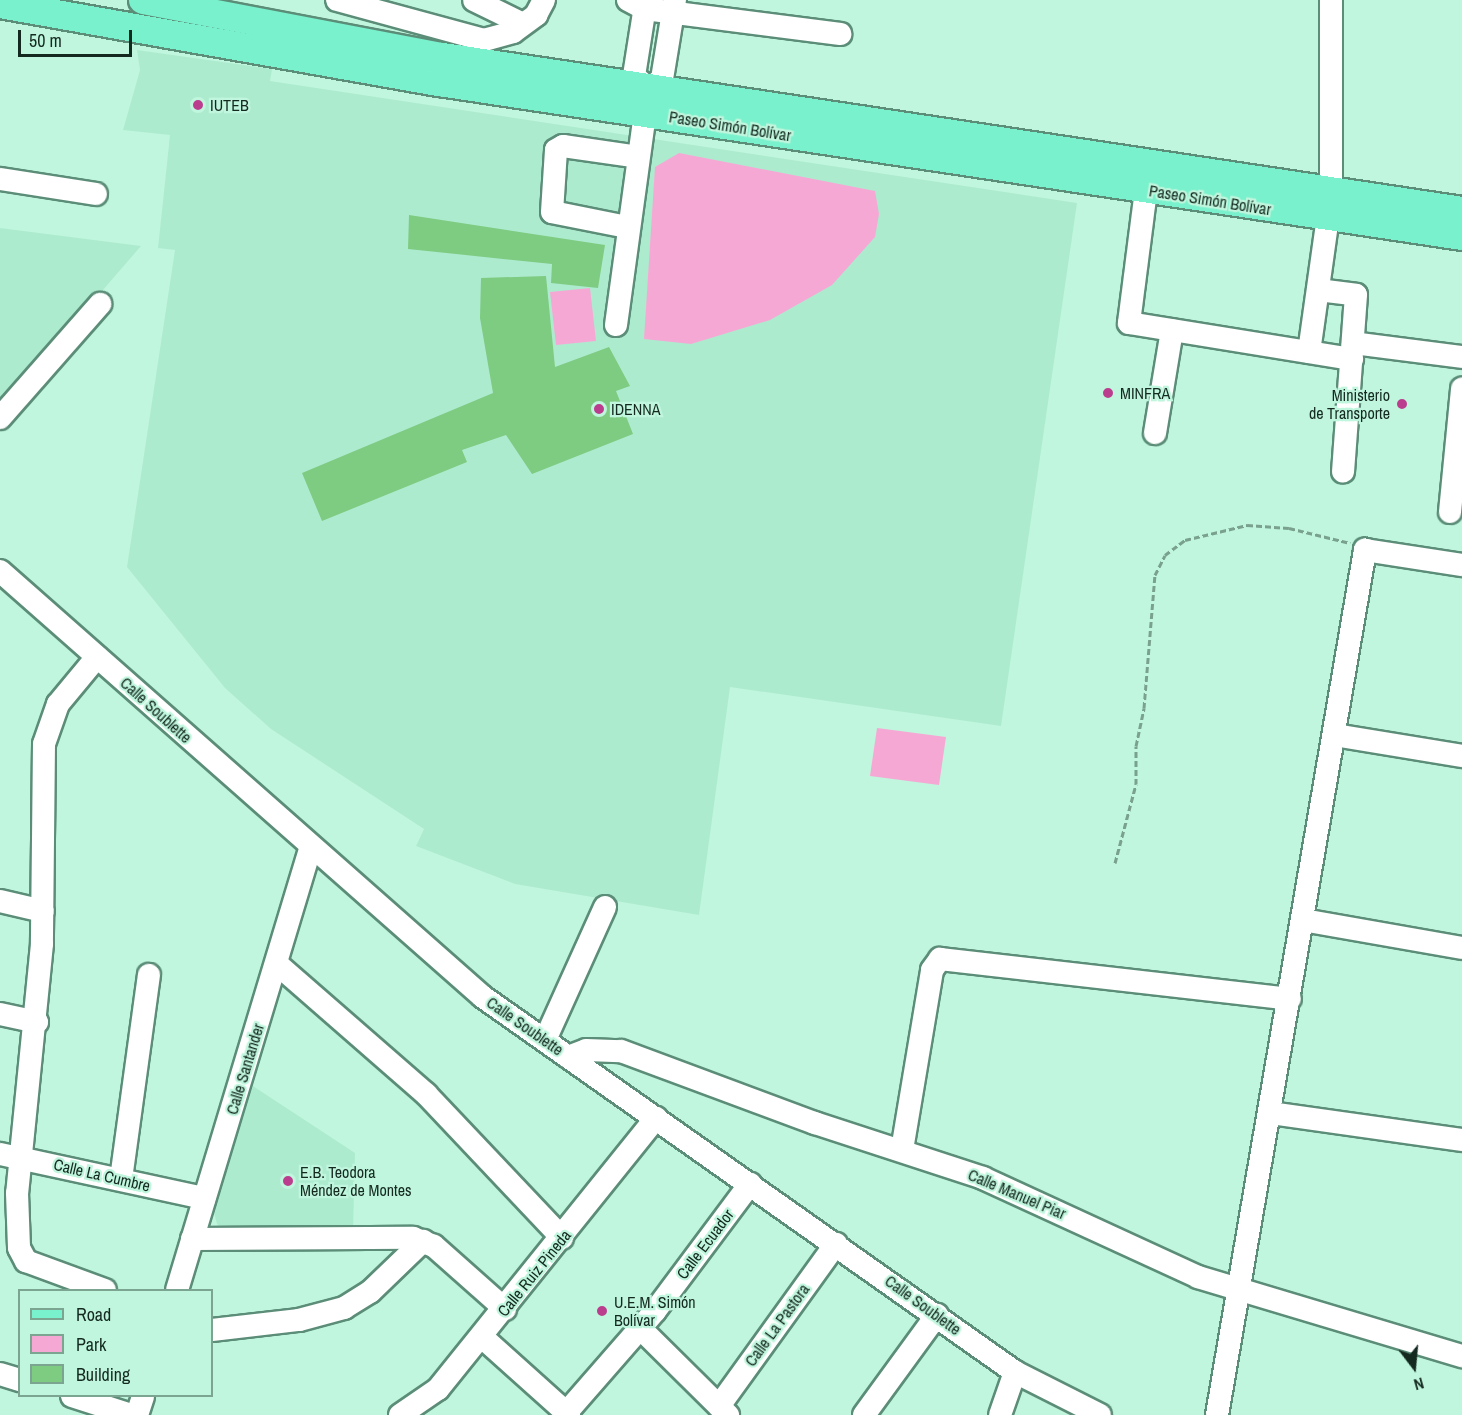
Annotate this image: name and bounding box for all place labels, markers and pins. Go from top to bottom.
place label: IUTEB [210,95,249,115]
marker: IUTEB [191,98,205,112]
place label: MINFRA [1120,383,1170,403]
place label: Ministerio de Transporte [1309,385,1390,423]
marker: MINFRA [1101,386,1115,400]
marker: Ministerio de Transporte [1395,397,1409,411]
place label: IDENNA [611,399,661,419]
marker: IDENNA [592,402,606,416]
place label: E.B. Teodora Méndez de Montes [300,1162,412,1200]
marker: E.B. Teodora Méndez de Montes [281,1174,295,1188]
place label: U.E.M. Simón Bolívar [614,1292,696,1330]
marker: U.E.M. Simón Bolívar [595,1304,609,1318]

